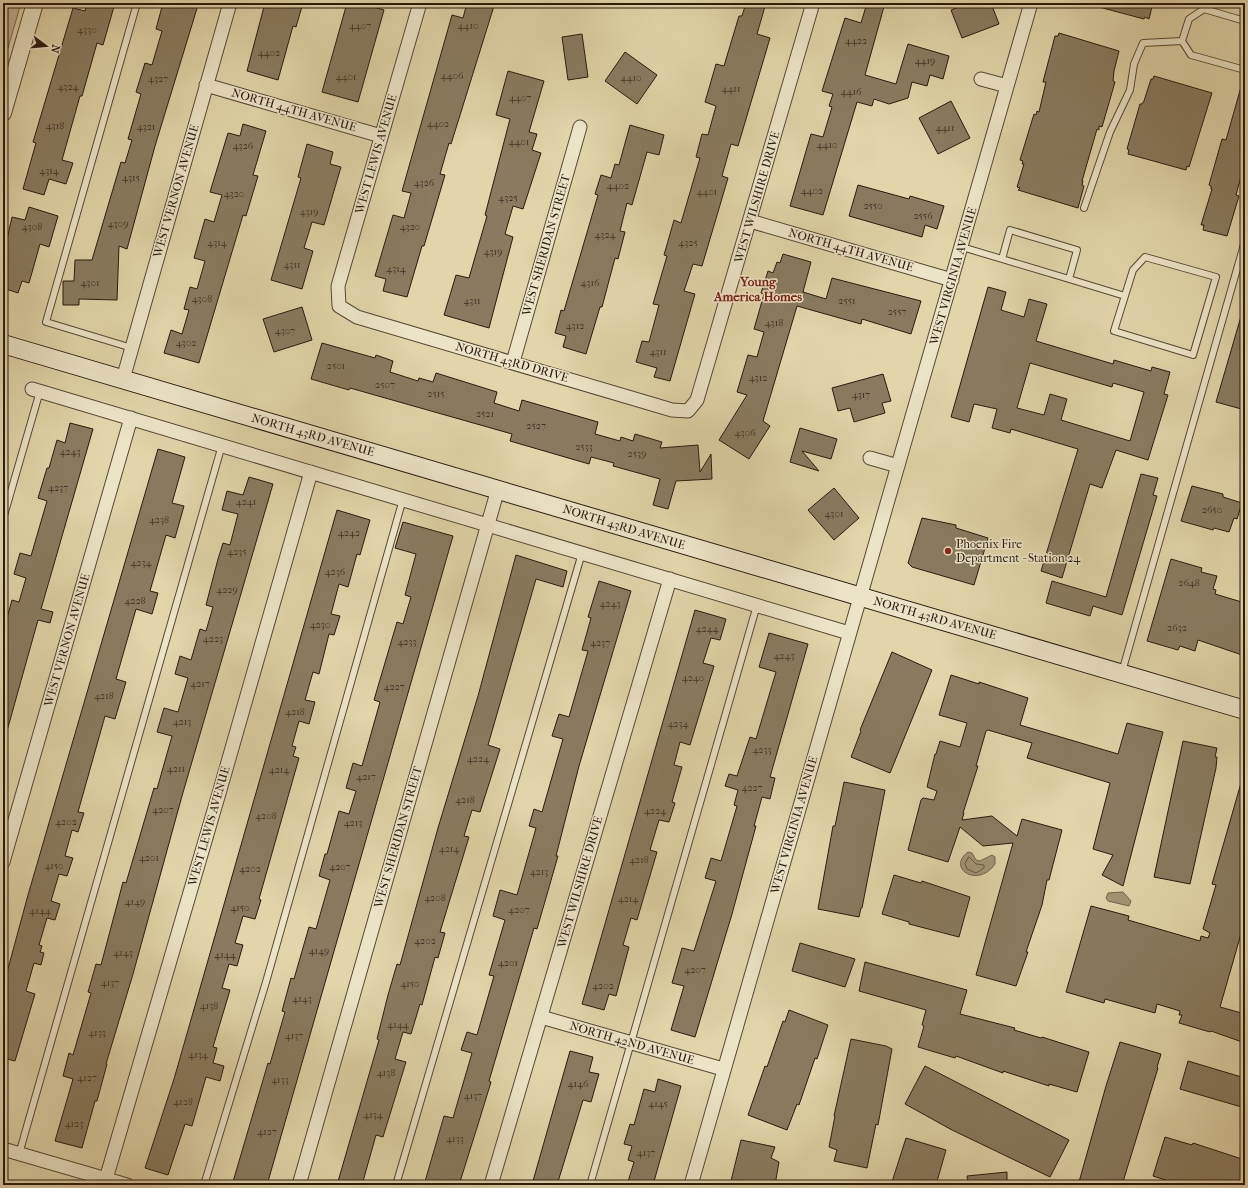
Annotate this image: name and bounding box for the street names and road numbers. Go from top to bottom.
street label: NORTH 44TH AVENUE [230,85,358,135]
street label: WEST LEWIS AVENUE [352,93,400,216]
street label: WEST VERNON AVENUE [150,123,202,260]
street label: WEST WILSHIRE DRIVE [731,130,782,265]
street label: WEST SHERIDAN STREET [519,172,573,318]
street label: WEST VIRGINIA AVENUE [926,206,979,347]
street label: NORTH 44TH AVENUE [787,225,915,275]
street label: NORTH 43RD DRIVE [454,339,570,385]
street label: NORTH 43RD AVENUE [250,411,376,459]
street label: NORTH 43RD AVENUE [561,502,687,552]
street label: WEST VERNON AVENUE [41,572,93,709]
street label: NORTH 43RD AVENUE [872,594,998,642]
street label: WEST VIRGINIA AVENUE [767,755,820,896]
street label: WEST SHERIDAN STREET [371,764,425,910]
street label: WEST LEWIS AVENUE [185,765,233,888]
street label: WEST WILSHIRE DRIVE [554,815,605,950]
street label: NORTH 42ND AVENUE [568,1019,696,1067]

